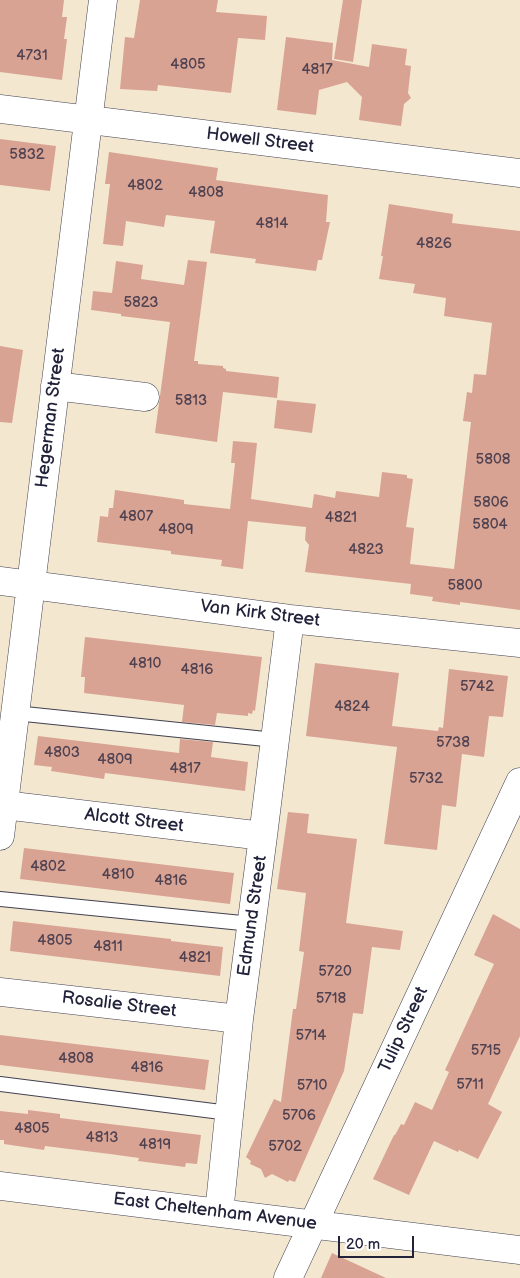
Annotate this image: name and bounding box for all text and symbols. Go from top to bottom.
house number: 4731 [16,47,48,65]
house number: 4805 [170,56,206,74]
house number: 4817 [301,61,333,79]
street label: Howell Street [205,124,315,158]
house number: 5832 [9,146,45,164]
house number: 4802 [127,177,163,195]
house number: 4808 [188,184,224,202]
house number: 4814 [256,215,288,233]
house number: 4826 [416,235,452,253]
house number: 5823 [123,294,159,312]
street label: Hegerman Street [32,347,70,489]
house number: 5813 [175,392,207,410]
house number: 5808 [476,451,510,469]
house number: 5806 [473,494,509,512]
house number: 4807 [119,508,153,526]
house number: 4821 [325,509,357,527]
house number: 5804 [472,516,508,534]
house number: 4809 [158,521,194,539]
house number: 4823 [348,541,384,559]
house number: 5800 [448,577,482,595]
street label: Van Kirk Street [199,596,321,632]
house number: 4810 [129,655,161,673]
house number: 4816 [181,661,213,679]
house number: 5742 [460,678,494,696]
house number: 4824 [334,698,370,716]
house number: 5738 [436,734,470,752]
house number: 4803 [44,744,80,762]
house number: 4809 [97,751,133,769]
house number: 4817 [169,760,201,778]
house number: 5732 [409,770,443,788]
street label: Alcott Street [83,804,185,838]
street label: Edmund Street [234,854,272,978]
house number: 4802 [30,858,66,876]
house number: 4810 [102,866,134,884]
house number: 4816 [155,872,187,890]
house number: 4805 [37,932,73,950]
house number: 4811 [93,938,123,956]
house number: 4821 [179,949,211,967]
house number: 5720 [318,963,352,981]
street label: Tulip Street [375,984,433,1076]
street label: Rosalie Street [60,987,178,1023]
house number: 5718 [316,990,346,1008]
house number: 5714 [296,1027,326,1045]
house number: 5715 [471,1042,501,1060]
house number: 4808 [58,1050,94,1068]
house number: 4816 [131,1059,163,1077]
house number: 5711 [456,1076,484,1094]
house number: 5710 [297,1077,327,1095]
house number: 5706 [282,1107,316,1125]
house number: 4805 [14,1120,50,1138]
house number: 4813 [86,1129,118,1147]
house number: 4819 [139,1136,171,1154]
house number: 5702 [268,1138,302,1156]
street label: East Cheltenham Avenue [112,1189,318,1235]
scale bar [340,1226,416,1258]
text: 20 m [346,1235,380,1254]

